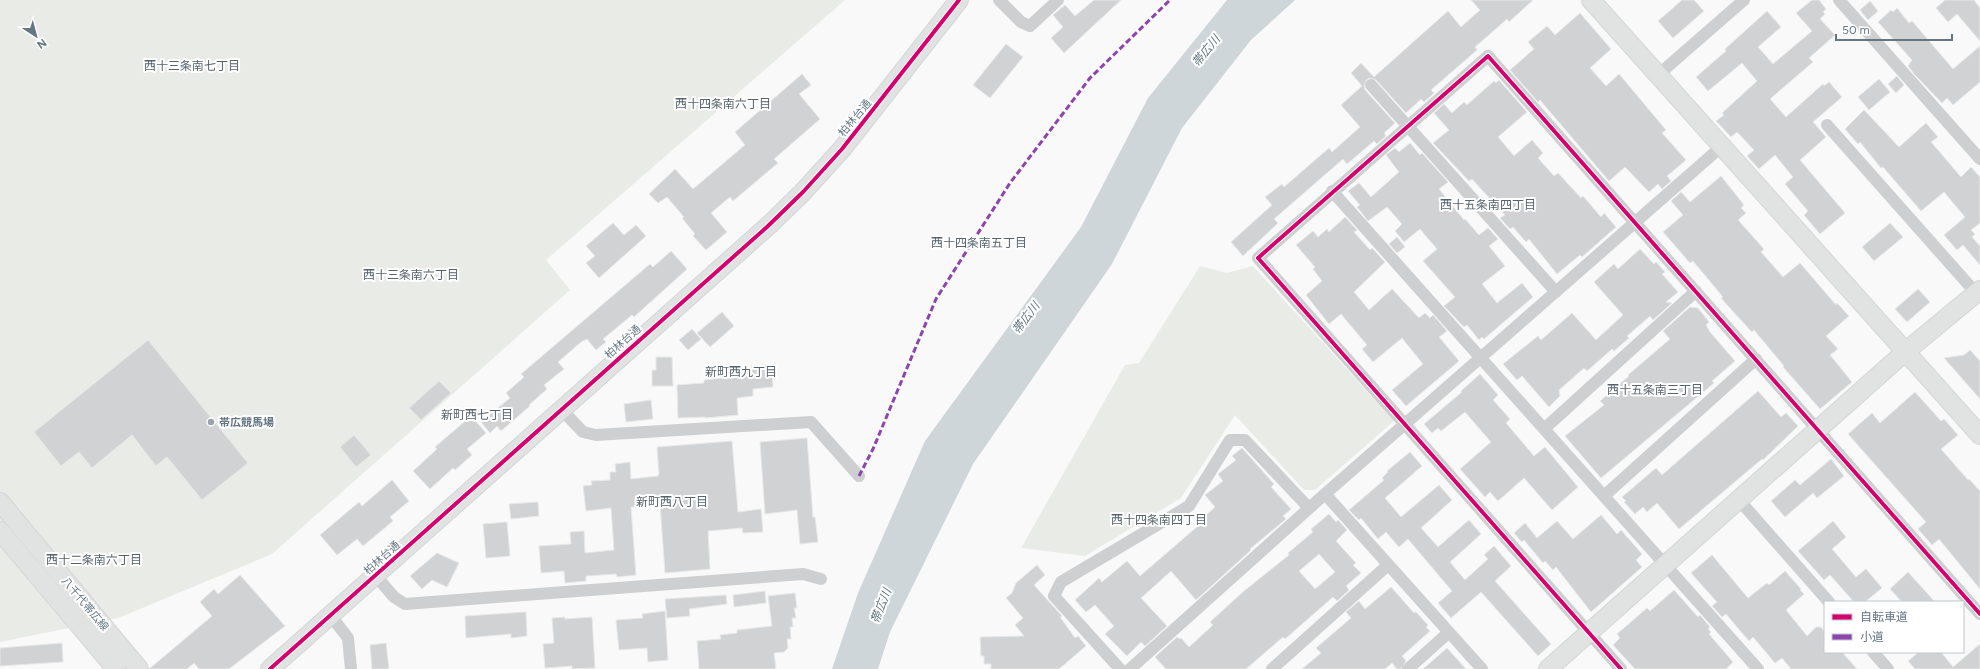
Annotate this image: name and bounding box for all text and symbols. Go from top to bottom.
north arrow [16,16,56,56]
scale bar [1836,16,1952,42]
text: 50 m [1842,23,1870,37]
water label: 帯広川 [1189,31,1224,69]
text: N [34,36,49,51]
district label: 西十三条南七丁目 [144,59,240,73]
district label: 西十四条南六丁目 [675,97,771,111]
street label: 柏林台通 [836,97,874,139]
district label: 西十五条南四丁目 [1440,198,1536,212]
district label: 西十四条南五丁目 [931,236,1027,250]
district label: 西十三条南六丁目 [363,268,459,282]
water label: 帯広川 [1010,298,1044,337]
street label: 柏林台通 [602,322,644,362]
district label: 新町西九丁目 [705,365,777,379]
district label: 西十五条南三丁目 [1607,383,1703,397]
district label: 新町西七丁目 [441,408,513,422]
place label: 帯広競馬場 [219,416,274,429]
marker: 帯広競馬場 [206,417,216,427]
district label: 新町西八丁目 [636,495,708,509]
district label: 西十四条南四丁目 [1111,513,1207,527]
street label: 柏林台通 [361,538,403,578]
district label: 西十二条南六丁目 [46,553,142,567]
street label: 八千代帯広線 [59,575,111,633]
water label: 帯広川 [868,585,895,625]
legend [1824,601,1964,653]
text: 自転車道 [1860,610,1908,624]
text: 小道 [1860,630,1884,644]

